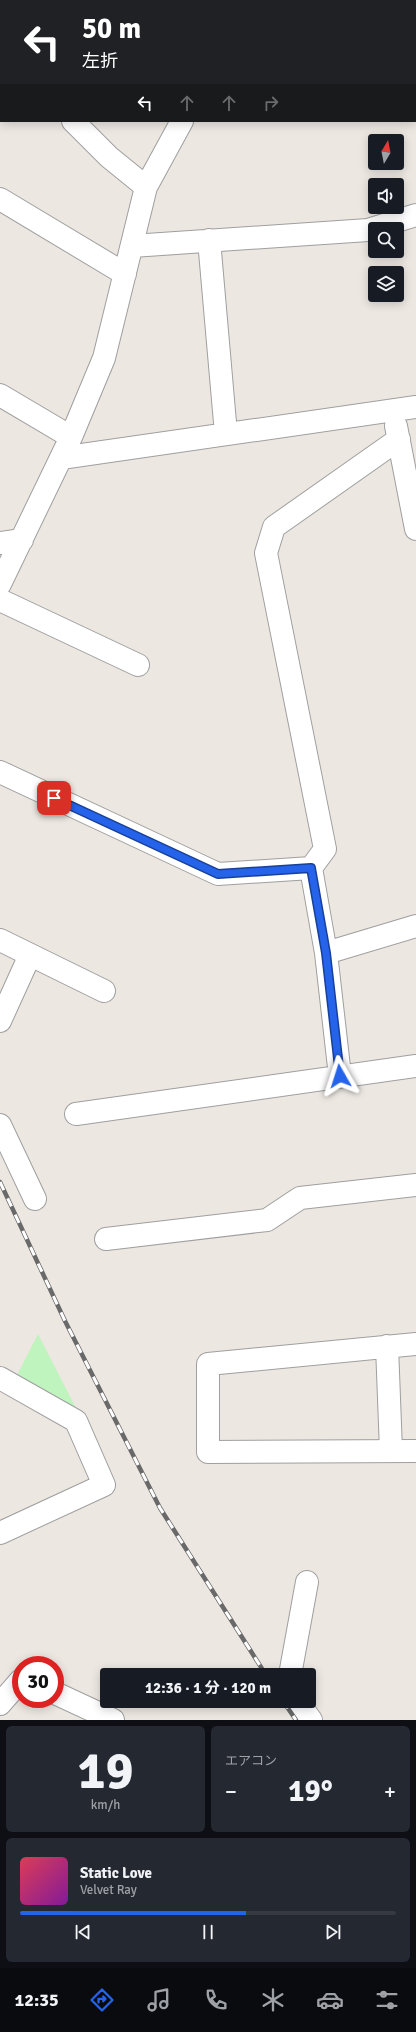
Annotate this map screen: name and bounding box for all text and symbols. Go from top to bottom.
text: 50 m [82,12,141,46]
icon: left [16,16,68,68]
text: 左折 [82,50,118,72]
icon: left [134,92,156,114]
icon: ahead [176,92,198,114]
icon: ahead [218,92,240,114]
icon: right [260,92,282,114]
north arrow [368,134,404,170]
map controls [368,134,404,302]
button: sound [368,178,404,214]
button: search [368,222,404,258]
button: layers [368,266,404,302]
pin [37,781,71,815]
icon: arrive [43,787,65,809]
position arrow [319,1055,361,1097]
speed limit sign: 30 [12,1656,64,1708]
text: 12:36 · 1 分 · 120 m [145,1679,271,1697]
text: 19 [77,1739,134,1803]
text: エアコン [225,1753,277,1769]
text: 19° [288,1773,333,1810]
text: − [225,1778,237,1805]
text: + [384,1778,396,1805]
text: km/h [91,1797,120,1813]
text: Static Love [80,1864,152,1882]
text: Velvet Ray [80,1882,137,1898]
icon: previous [72,1921,94,1943]
icon: pause [197,1921,219,1943]
icon: next [322,1921,344,1943]
icon: directions [88,1986,116,2014]
icon: music [145,1986,173,2014]
icon: phone [202,1986,230,2014]
icon: climate [259,1986,287,2014]
icon: car [316,1986,344,2014]
icon: filters [373,1986,401,2014]
text: 12:35 [15,1989,59,2011]

